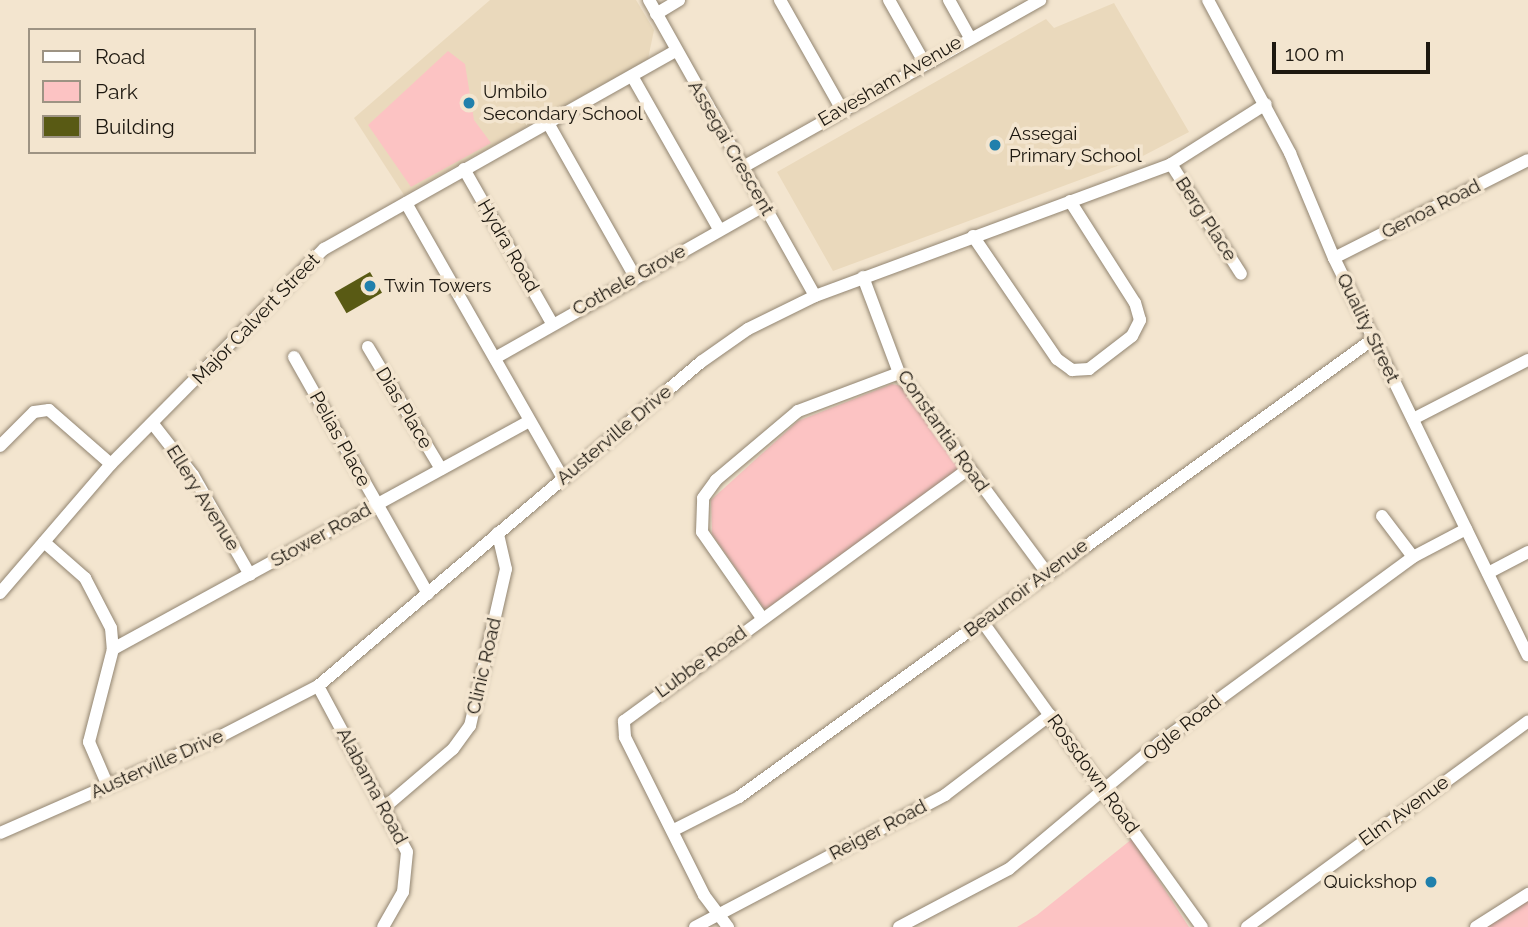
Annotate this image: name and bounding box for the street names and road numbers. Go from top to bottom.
street label: Eavesham Avenue [814,31,966,131]
street label: Assegai Crescent [683,77,779,219]
street label: Berg Place [1170,173,1242,265]
street label: Genoa Road [1378,174,1484,244]
street label: Hydra Road [472,196,544,296]
street label: Cothele Grove [568,240,690,320]
street label: Major Calvert Street [187,249,325,389]
street label: Quality Street [1332,269,1404,387]
street label: Dias Place [371,363,437,453]
street label: Constantia Road [892,366,994,496]
street label: Austerville Drive [552,380,676,490]
street label: Pelias Place [305,387,375,491]
street label: Ellery Avenue [161,440,245,556]
street label: Stower Road [267,498,375,572]
street label: Beaunoir Avenue [959,534,1093,642]
street label: Clinic Road [462,615,506,717]
street label: Lubbe Road [651,621,751,703]
street label: Ogle Road [1138,690,1226,766]
street label: Rossdown Road [1042,710,1144,838]
street label: Austerville Drive [87,724,227,804]
street label: Alabama Road [332,724,412,848]
street label: Elm Avenue [1355,771,1453,851]
street label: Reiger Road [825,795,931,865]

